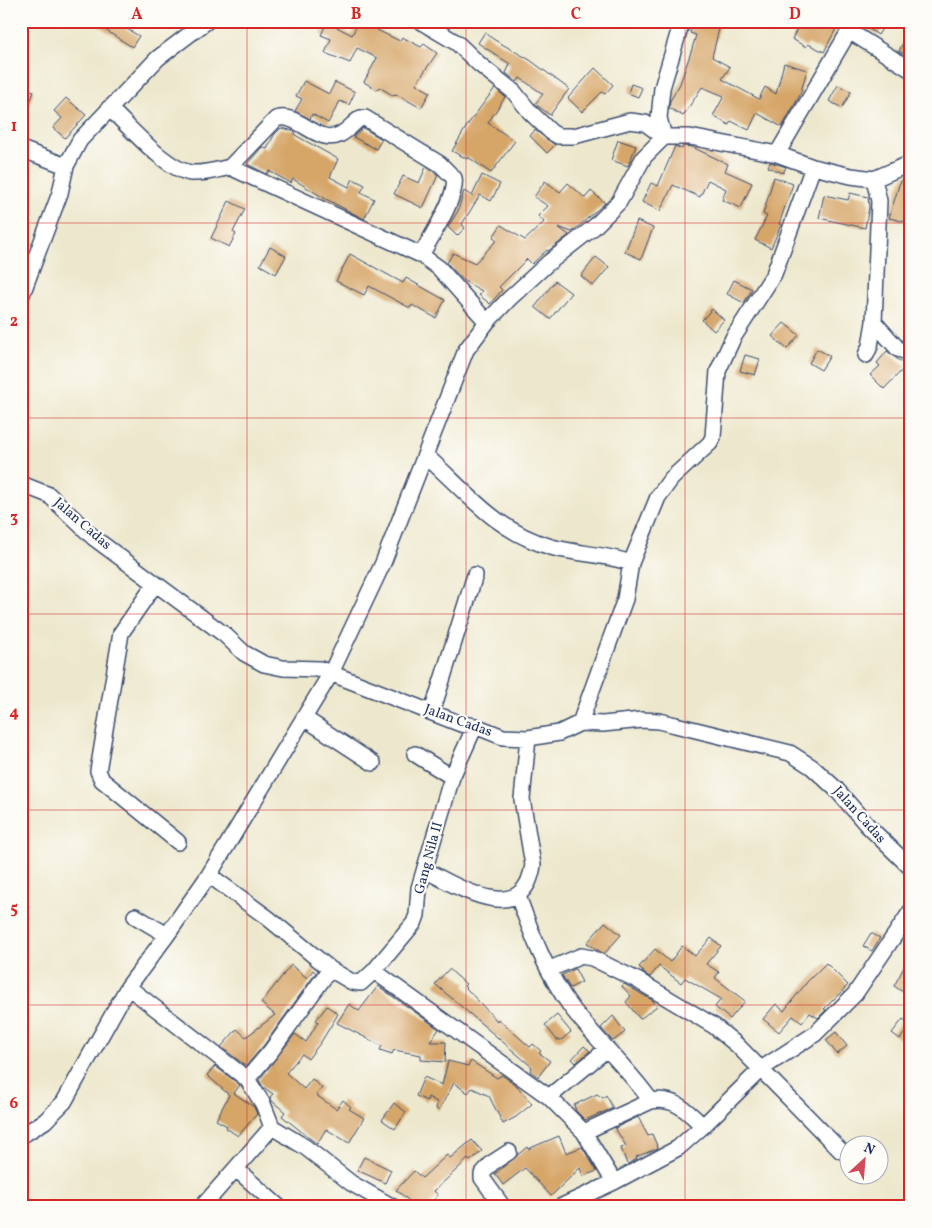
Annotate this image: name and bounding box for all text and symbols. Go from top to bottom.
text: A [131,4,143,26]
text: B [351,4,362,26]
text: C [571,4,581,26]
text: D [789,4,801,26]
text: 1 [11,116,17,138]
text: 2 [10,311,18,333]
street label: Jalan Cadas [49,494,115,554]
text: 3 [10,507,18,529]
street label: Jalan Cadas [421,700,495,742]
text: 4 [9,702,19,724]
street label: Jalan Cadas [828,782,890,848]
street label: Gang Nila II [410,820,448,896]
text: 5 [10,898,18,920]
text: 6 [10,1093,19,1115]
north arrow [840,1136,890,1186]
text: N [860,1139,878,1160]

